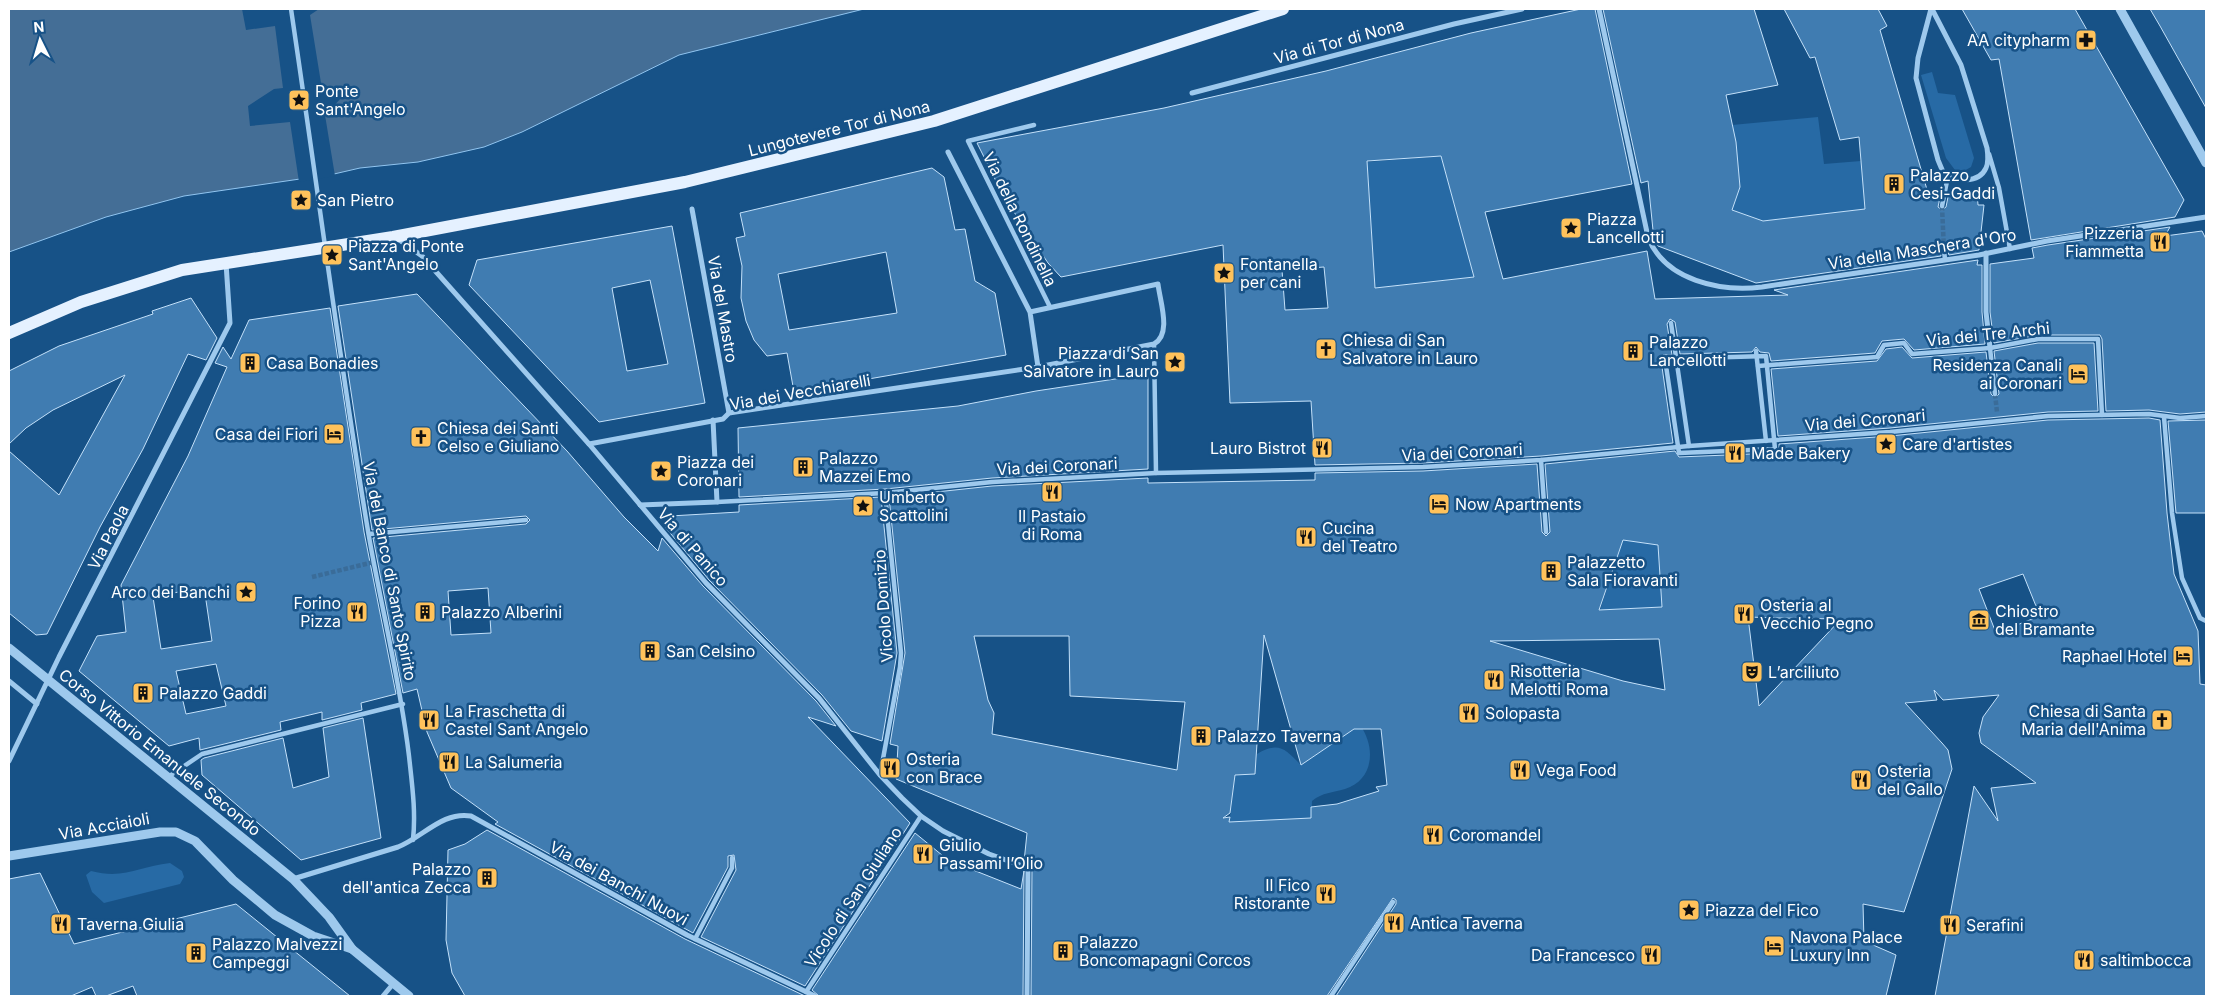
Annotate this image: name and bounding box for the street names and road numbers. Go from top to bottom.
street label: Via di Tor di Nona [1272,14,1406,68]
street label: Lungotevere Tor di Nona [746,96,932,160]
street label: Via della Rondinella [979,149,1061,289]
street label: Via della Maschera d'Oro [1826,224,2018,274]
street label: Via del Mastro [704,254,742,364]
street label: Via dei Tre Archi [1925,318,2051,350]
street label: Via dei Vecchiarelli [728,370,872,414]
street label: Via dei Coronari [1804,405,1926,435]
street label: Via dei Coronari [1401,439,1523,465]
street label: Via dei Coronari [996,453,1118,479]
street label: Via del Banco di Santo Spirito [359,460,421,682]
street label: Via Paola [83,501,133,573]
street label: Via di Panico [653,504,733,590]
street label: Vicolo Domizio [869,549,897,663]
street label: Corso Vittorio Emanuele Secondo [55,664,265,840]
street label: Via Acciaioli [57,808,151,844]
street label: Vicolo di San Giuliano [800,823,906,971]
street label: Via dei Banchi Nuovi [546,837,692,929]

